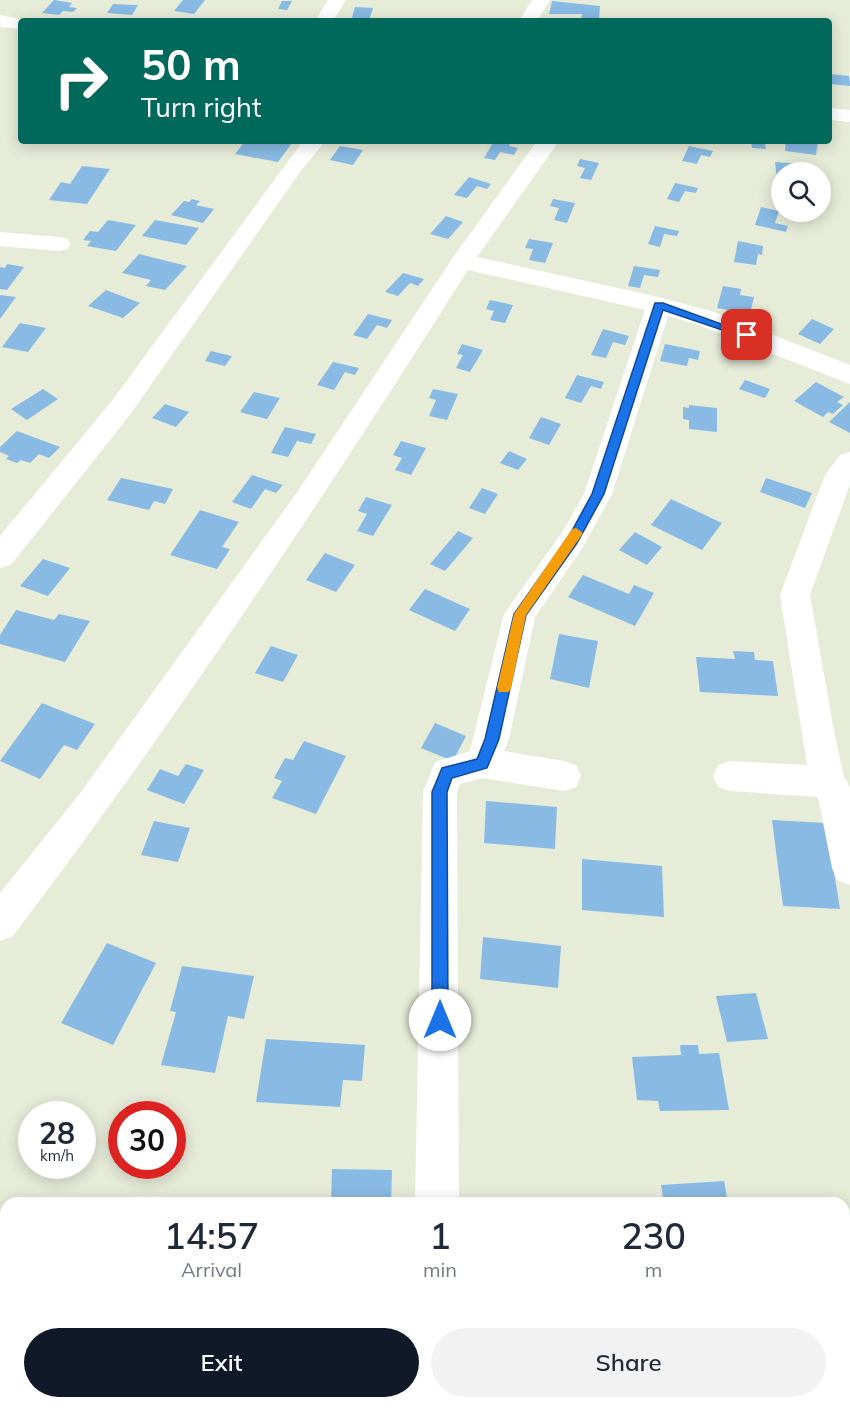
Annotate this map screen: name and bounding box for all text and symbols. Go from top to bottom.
text: 50 m [141,38,241,91]
icon: right [42,42,120,120]
text: Turn right [141,90,261,124]
map controls [771,162,831,222]
button: search [771,162,831,222]
pin [721,309,772,360]
icon: arrive [730,318,763,351]
position arrow [408,988,472,1052]
speed limit sign: 30 [108,1101,186,1179]
text: 28 [39,1114,75,1152]
text: km/h [40,1146,74,1165]
text: 14:57 [164,1213,259,1258]
text: 1 [429,1213,451,1258]
text: 230 [621,1213,686,1258]
text: Arrival [181,1257,242,1282]
text: min [423,1257,457,1282]
text: m [645,1257,662,1282]
button: Exit [24,1328,419,1397]
button: Share [431,1328,826,1397]

